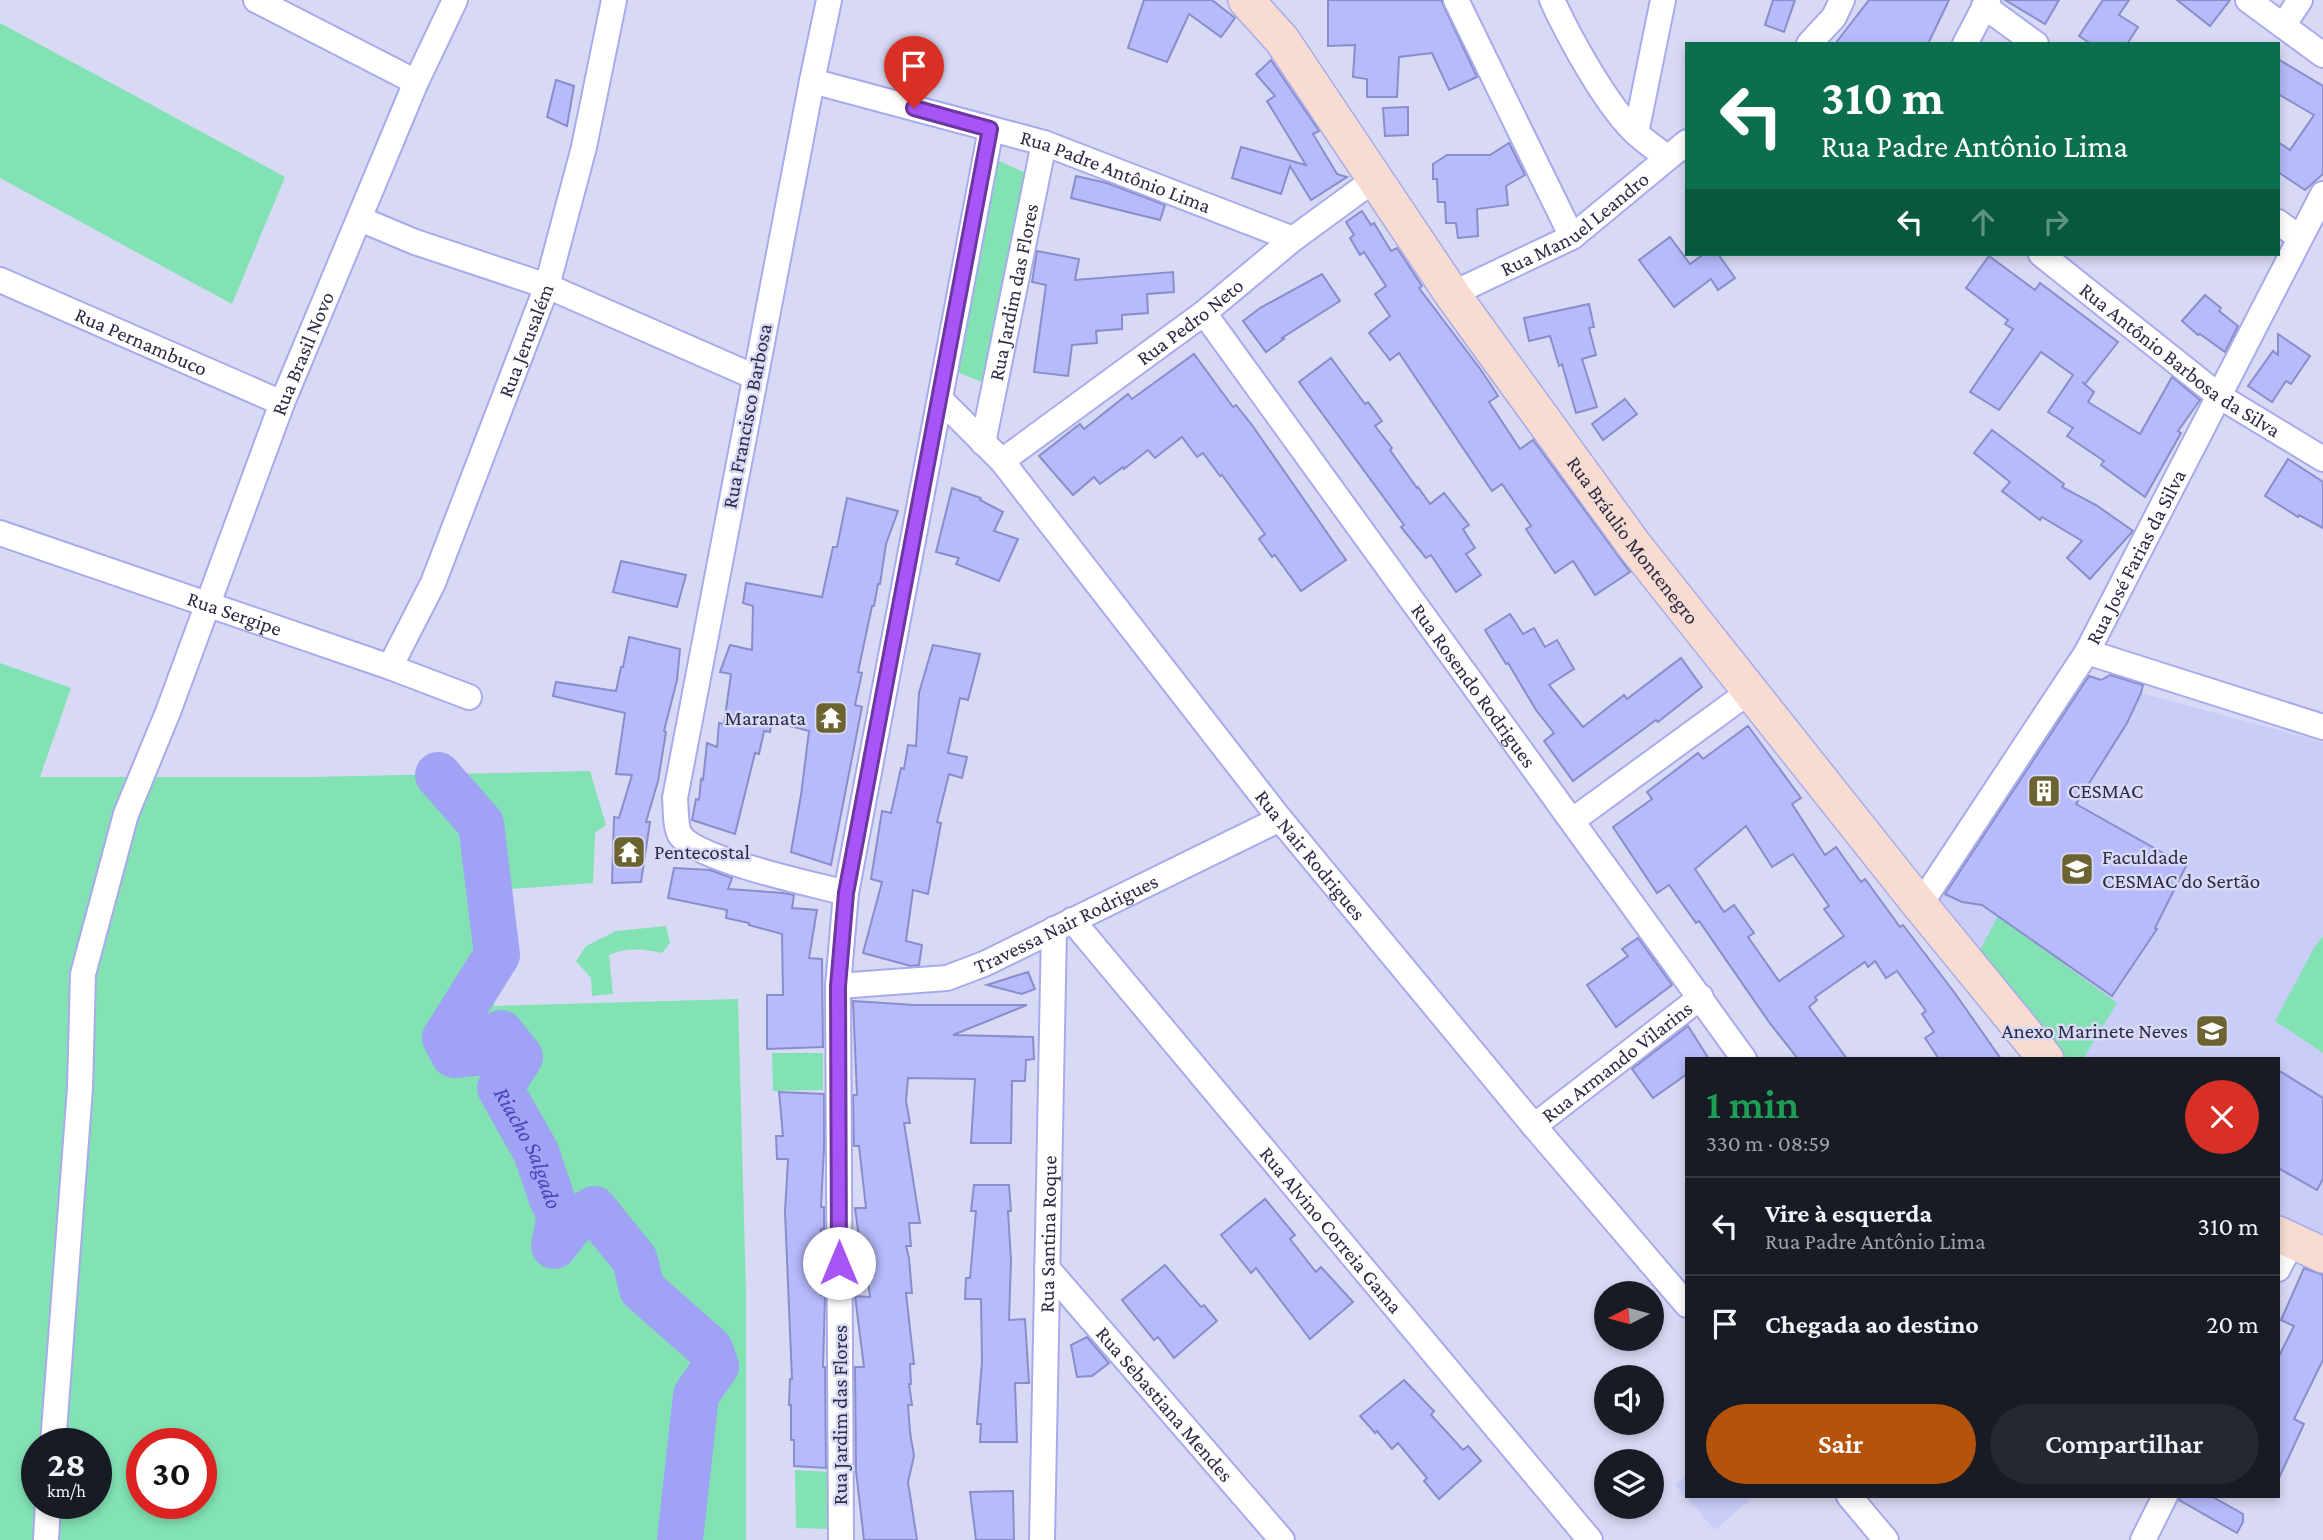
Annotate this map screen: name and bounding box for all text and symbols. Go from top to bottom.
pin [884,36,944,108]
icon: arrive [895,47,933,85]
icon: left [1706,70,1797,161]
text: 310 m [1821,70,1944,125]
street label: Rua Padre Antônio Lima [1018,125,1214,218]
text: Rua Padre Antônio Lima [1821,128,2128,164]
street label: Rua Manuel Leandro [1497,167,1654,281]
street label: Rua Jardim das Flores [984,201,1043,383]
icon: left [1891,203,1929,241]
icon: ahead [1964,203,2002,241]
icon: right [2037,203,2075,241]
street label: Rua Pedro Neto [1132,273,1248,370]
street label: Rua Antônio Barbosa da Silva [2075,278,2285,442]
street label: Rua Jerusalém [493,280,559,401]
street label: Rua Brasil Novo [266,288,339,419]
street label: Rua Pernambuco [71,302,211,381]
street label: Rua Francisco Barbosa [717,321,777,510]
street label: Rua Bráulio Montenegro [1562,452,1704,629]
street label: Rua José Farias da Silva [2081,465,2191,649]
street label: Rua Sergipe [184,586,285,641]
street label: Rua Rosendo Rodrigues [1406,599,1541,772]
temple icon: Maranata [812,699,850,737]
place label: Maranata [725,706,806,730]
building icon: CESMAC [2025,772,2063,810]
place label: CESMAC [2068,779,2143,803]
street label: Rua Nair Rodrigues [1250,785,1371,925]
temple icon: Pentecostal [610,833,648,871]
place label: Pentecostal [654,840,750,864]
place label: Faculdade CESMAC do Sertão [2102,845,2260,893]
school or university icon: Faculdade CESMAC do Sertão [2058,850,2096,888]
street label: Travessa Nair Rodrigues [971,869,1162,979]
street label: Rua Armando Vilarins [1537,996,1697,1128]
school or university icon: Anexo Marinete Neves [2193,1012,2231,1050]
place label: Anexo Marinete Neves [2002,1019,2188,1043]
text: 1 min [1706,1080,1799,1127]
button: close [2185,1080,2259,1154]
water label: Riacho Salgado [489,1082,568,1213]
text: 330 m · 08:59 [1706,1130,1831,1156]
street label: Rua Alvino Correia Gama [1255,1142,1408,1318]
street label: Rua Santina Roque [1034,1155,1062,1313]
text: Vire à esquerda [1765,1199,1932,1228]
icon: left [1706,1207,1744,1245]
text: 310 m [2198,1212,2259,1241]
position arrow [802,1226,876,1300]
text: Rua Padre Antônio Lima [1765,1228,1986,1254]
north arrow [1594,1281,1664,1351]
map controls [1594,1281,1664,1519]
icon: arrive [1706,1305,1744,1343]
text: Chegada ao destino [1765,1310,1979,1339]
text: 20 m [2206,1310,2259,1339]
street label: Rua Sebastiana Mendes [1091,1322,1238,1487]
street label: Rua Jardim das Flores [828,1325,852,1505]
button: sound [1594,1365,1664,1435]
button: Sair [1706,1404,1976,1484]
button: Compartilhar [1990,1404,2259,1484]
speed limit sign: 30 [126,1428,217,1519]
text: 28 [47,1445,86,1484]
button: layers [1594,1449,1664,1519]
text: km/h [47,1481,86,1501]

